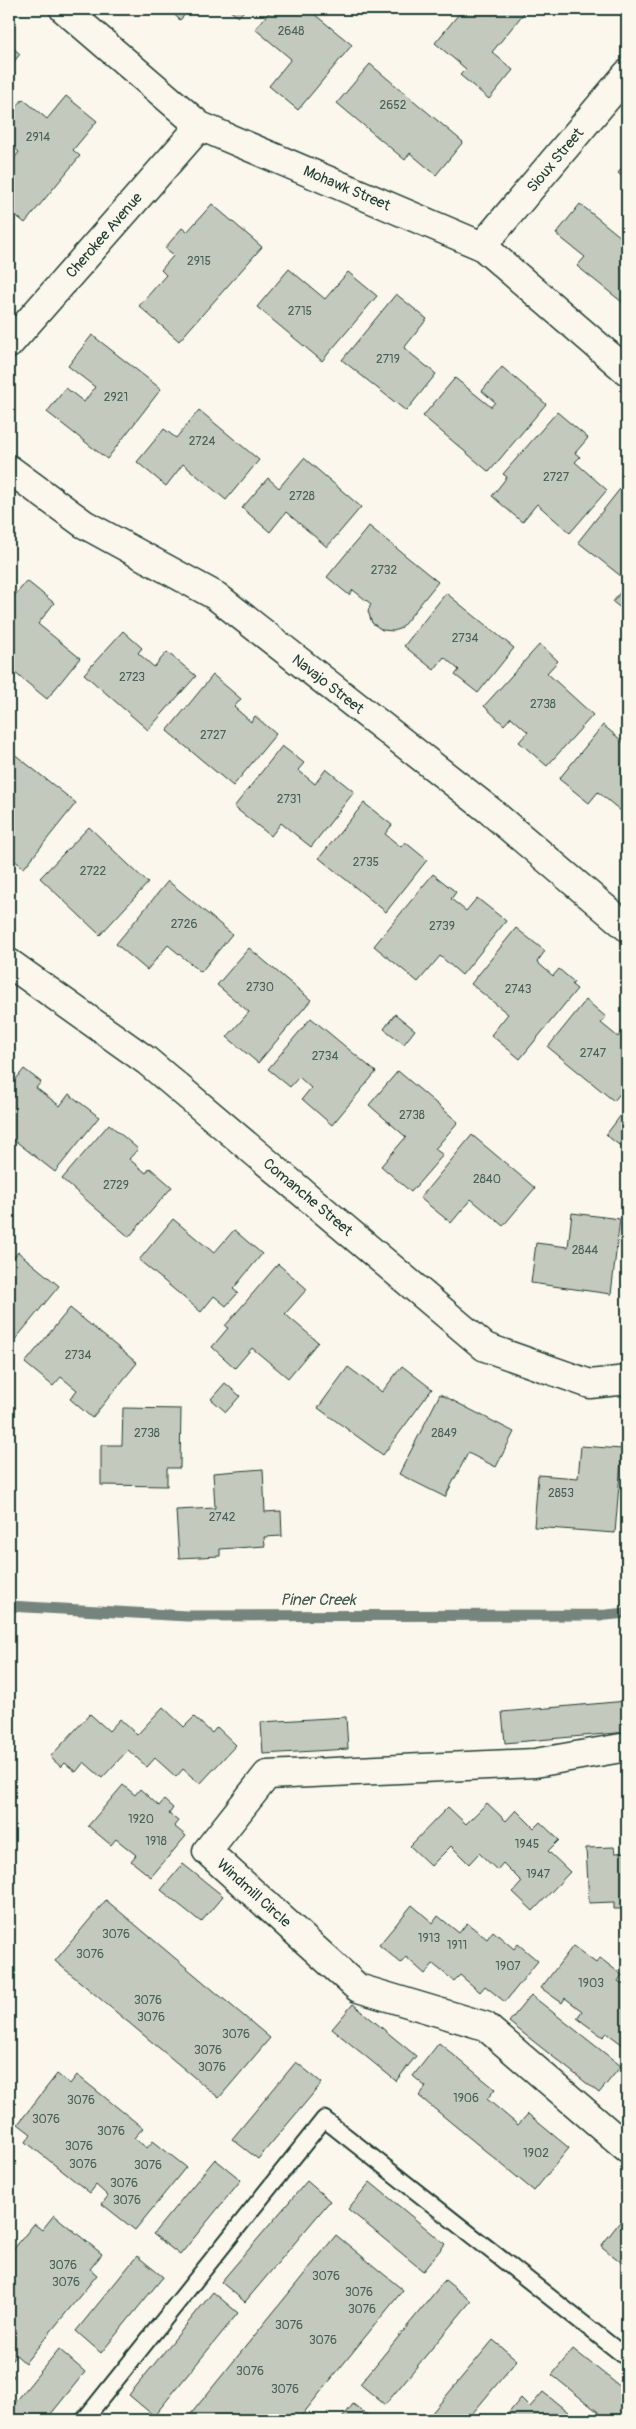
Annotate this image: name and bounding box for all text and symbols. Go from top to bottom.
house number: 2648 [278,24,304,39]
house number: 2652 [380,98,407,113]
street label: Sioux Street [523,123,588,196]
house number: 2914 [26,130,50,145]
street label: Mohawk Street [300,162,394,216]
street label: Cherokee Avenue [62,188,147,282]
house number: 2915 [187,254,211,269]
house number: 2715 [288,304,312,319]
house number: 2719 [376,352,400,367]
house number: 2921 [104,390,128,405]
house number: 2724 [189,434,215,449]
house number: 2727 [543,470,570,485]
house number: 2728 [289,489,315,504]
house number: 2732 [371,563,398,578]
house number: 2734 [452,631,478,646]
street label: Navajo Street [288,650,368,719]
house number: 2723 [119,670,145,685]
house number: 2738 [530,697,556,712]
house number: 2727 [200,728,227,743]
house number: 2731 [277,792,301,807]
house number: 2735 [353,855,379,870]
house number: 2722 [80,864,107,879]
house number: 2726 [171,917,197,932]
house number: 2739 [429,919,455,934]
house number: 2730 [246,980,274,995]
house number: 2743 [505,982,532,997]
house number: 2747 [580,1046,607,1061]
house number: 2734 [312,1049,338,1064]
house number: 2738 [399,1108,425,1123]
street label: Comanche Street [259,1154,357,1241]
house number: 2840 [473,1172,501,1187]
house number: 2729 [103,1178,129,1193]
house number: 2844 [572,1243,598,1258]
house number: 2734 [65,1348,91,1363]
house number: 2738 [134,1426,160,1441]
house number: 2849 [431,1426,457,1441]
house number: 2853 [548,1486,574,1501]
house number: 2742 [209,1510,236,1525]
water label: Piner Creek [280,1590,357,1610]
house number: 1920 [128,1812,154,1827]
house number: 1918 [145,1834,167,1849]
house number: 1945 [515,1837,539,1852]
street label: Windmill Circle [213,1855,295,1932]
house number: 1947 [526,1867,551,1882]
house number: 3076 [102,1927,130,1942]
house number: 1913 [418,1931,440,1946]
house number: 1911 [447,1938,467,1953]
house number: 3076 [76,1947,104,1962]
house number: 1907 [495,1959,521,1974]
house number: 1903 [578,1976,604,1991]
house number: 3076 [134,1993,162,2008]
house number: 3076 [137,2010,165,2025]
house number: 3076 [222,2027,250,2042]
house number: 3076 [194,2043,222,2058]
house number: 3076 [198,2060,226,2075]
house number: 1906 [453,2091,479,2106]
house number: 3076 [67,2093,95,2108]
house number: 3076 [32,2112,60,2127]
house number: 3076 [97,2124,125,2139]
house number: 3076 [65,2139,93,2154]
house number: 1902 [523,2146,549,2161]
house number: 3076 [69,2157,97,2172]
house number: 3076 [134,2158,162,2173]
house number: 3076 [110,2176,138,2191]
house number: 3076 [113,2193,141,2208]
house number: 3076 [49,2258,77,2273]
house number: 3076 [312,2269,340,2284]
house number: 3076 [52,2275,80,2290]
house number: 3076 [345,2285,373,2300]
house number: 3076 [348,2302,376,2317]
house number: 3076 [275,2318,303,2333]
house number: 3076 [309,2333,337,2348]
house number: 3076 [236,2364,264,2379]
house number: 3076 [271,2382,299,2397]

